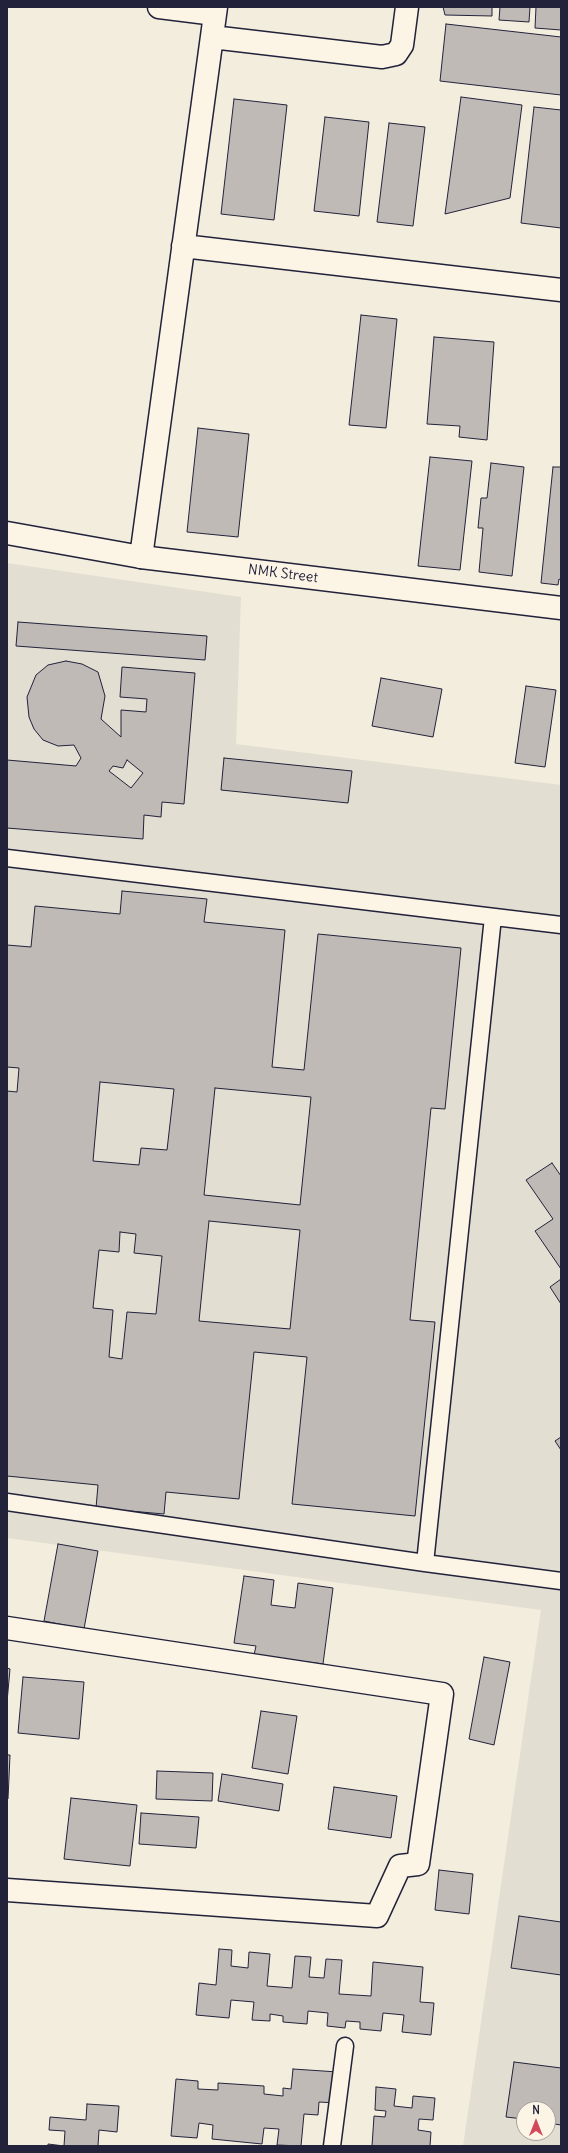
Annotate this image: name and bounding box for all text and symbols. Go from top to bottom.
street label: NMK Street [247,561,319,587]
north arrow [516,2101,556,2141]
text: N [532,2103,540,2117]

